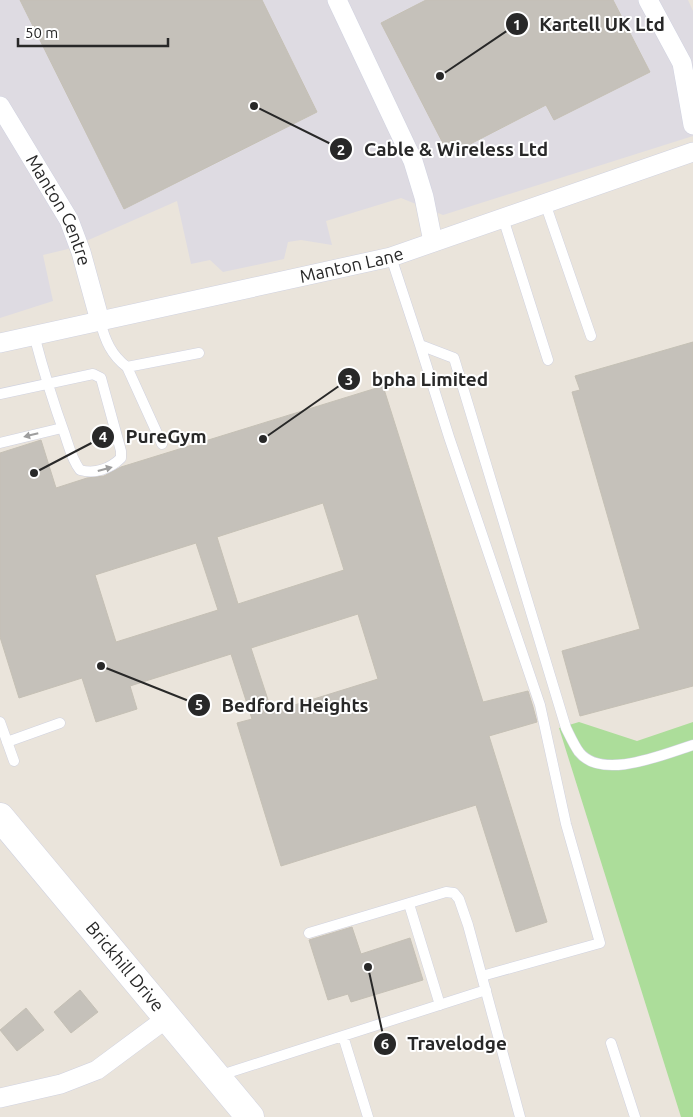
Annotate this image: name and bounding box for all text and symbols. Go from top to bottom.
callout: Kartell UK Ltd [504,7,675,41]
text: Kartell UK Ltd [539,13,665,35]
scale bar [18,15,168,47]
text: 1 [513,16,521,33]
text: 50 m [25,24,58,41]
callout: Cable & Wireless Ltd [329,132,558,166]
text: Cable & Wireless Ltd [364,138,548,160]
text: 2 [337,141,345,158]
street label: Manton Centre [23,151,95,268]
street label: Manton Lane [298,242,406,286]
callout: bpha Limited [337,362,498,396]
text: bpha Limited [372,368,488,390]
text: 3 [345,371,353,388]
callout: PureGym [90,420,216,454]
text: PureGym [125,425,207,447]
text: 4 [99,428,107,445]
one-way arrow [24,431,39,439]
one-way arrow [97,464,112,472]
callout: Bedford Heights [186,688,378,722]
text: Bedford Heights [221,694,369,716]
text: 5 [195,696,203,713]
street label: Brickhill Drive [82,917,169,1015]
callout: Travelodge [372,1027,517,1061]
text: Travelodge [407,1032,507,1054]
text: 6 [381,1035,389,1052]

